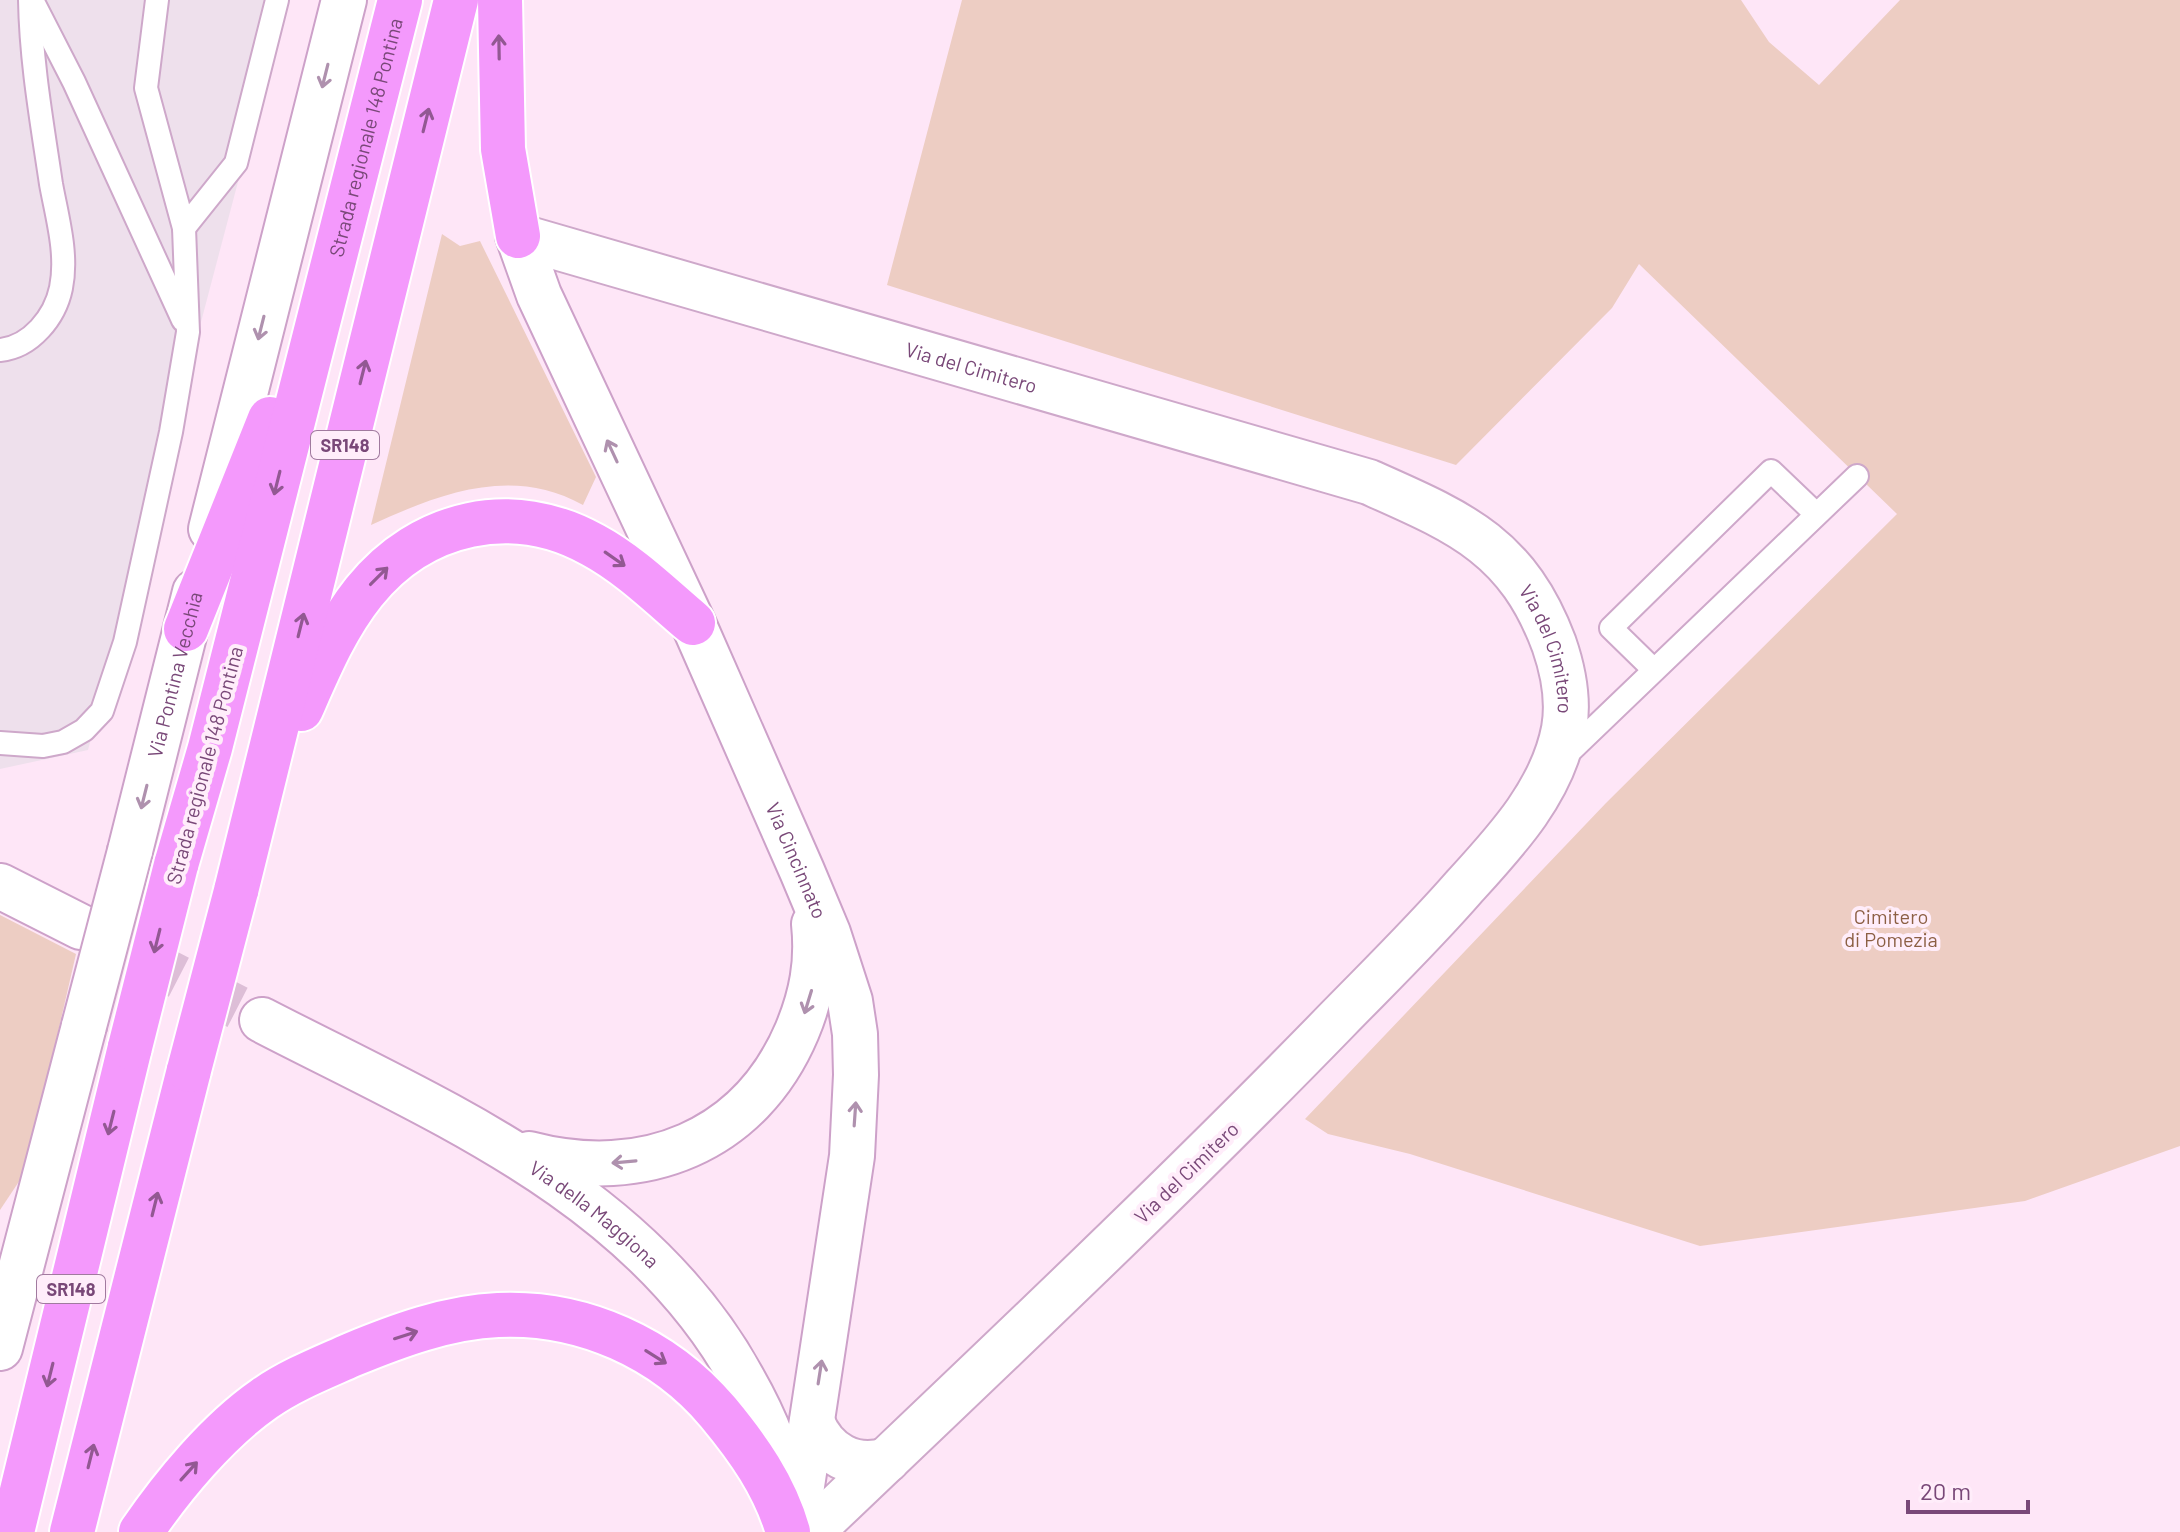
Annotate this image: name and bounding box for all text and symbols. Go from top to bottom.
street label: Strada regionale 148 Pontina [323,15,407,259]
one-way arrow [492,34,507,61]
one-way arrow [316,62,331,88]
one-way arrow [419,108,434,133]
one-way arrow [253,314,268,340]
street label: Via del Cimitero [903,337,1040,397]
one-way arrow [357,360,372,386]
road number: SR148 [311,431,379,459]
one-way arrow [604,440,619,464]
one-way arrow [269,469,284,495]
one-way arrow [604,551,626,568]
one-way arrow [369,567,388,586]
street label: Via del Cimitero [1515,580,1578,714]
street label: Via Pontina Vecchia [142,589,207,760]
one-way arrow [294,612,309,638]
street label: Strada regionale 148 Pontina [161,643,247,887]
one-way arrow [135,784,150,810]
street label: Via Cincinnato [761,798,832,922]
park label: Cimitero di Pomezia [1844,904,1938,951]
one-way arrow [148,927,163,953]
one-way arrow [800,989,815,1015]
one-way arrow [848,1101,863,1128]
one-way arrow [103,1109,118,1135]
street label: Via del Cimitero [1129,1116,1243,1228]
street label: Via della Maggiona [525,1155,665,1272]
one-way arrow [611,1155,638,1170]
one-way arrow [149,1192,164,1218]
road number: SR148 [37,1275,105,1303]
one-way arrow [393,1327,418,1342]
one-way arrow [644,1349,667,1365]
one-way arrow [813,1360,828,1385]
one-way arrow [42,1362,57,1388]
one-way arrow [85,1444,100,1470]
one-way arrow [180,1462,198,1482]
scale bar [1908,1464,2028,1514]
text: 20 m [1920,1476,1971,1505]

